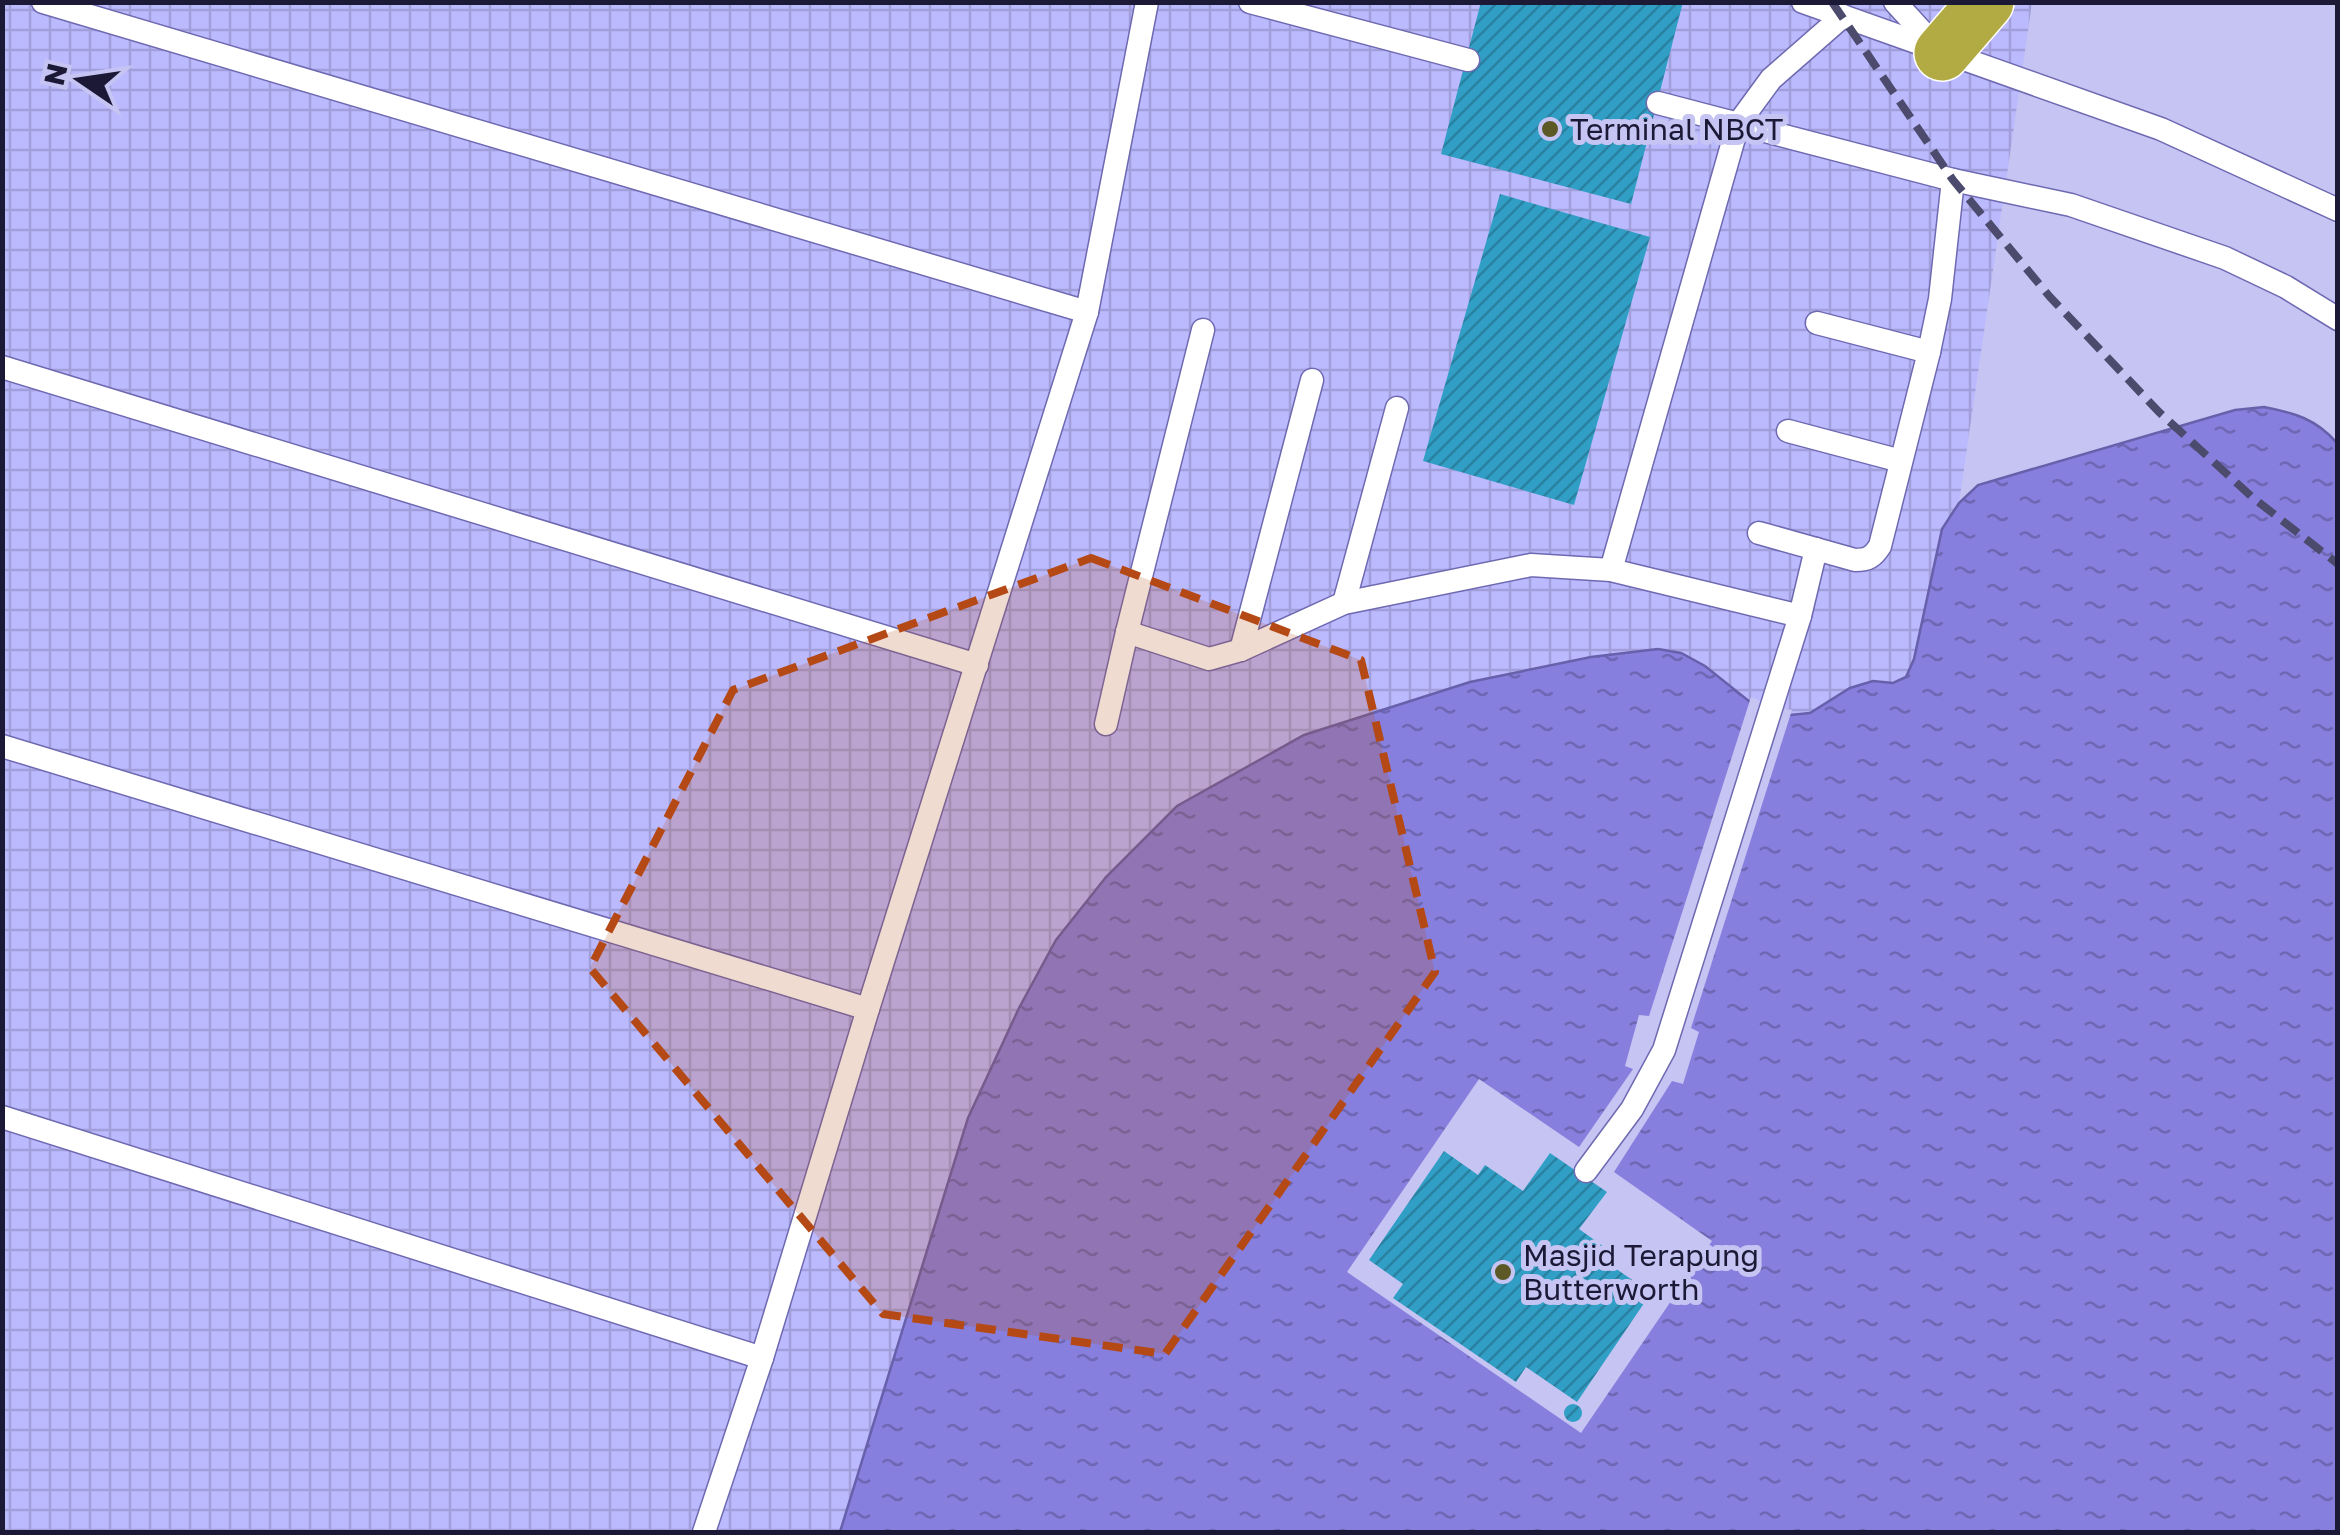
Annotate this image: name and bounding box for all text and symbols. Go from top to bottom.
north arrow [30,30,130,130]
text: N [37,60,74,88]
place label: Terminal NBCT [1570,111,1783,147]
marker: Terminal NBCT [1539,118,1561,140]
place label: Masjid Terapung Butterworth [1523,1237,1759,1307]
marker: Masjid Terapung Butterworth [1492,1261,1514,1283]

